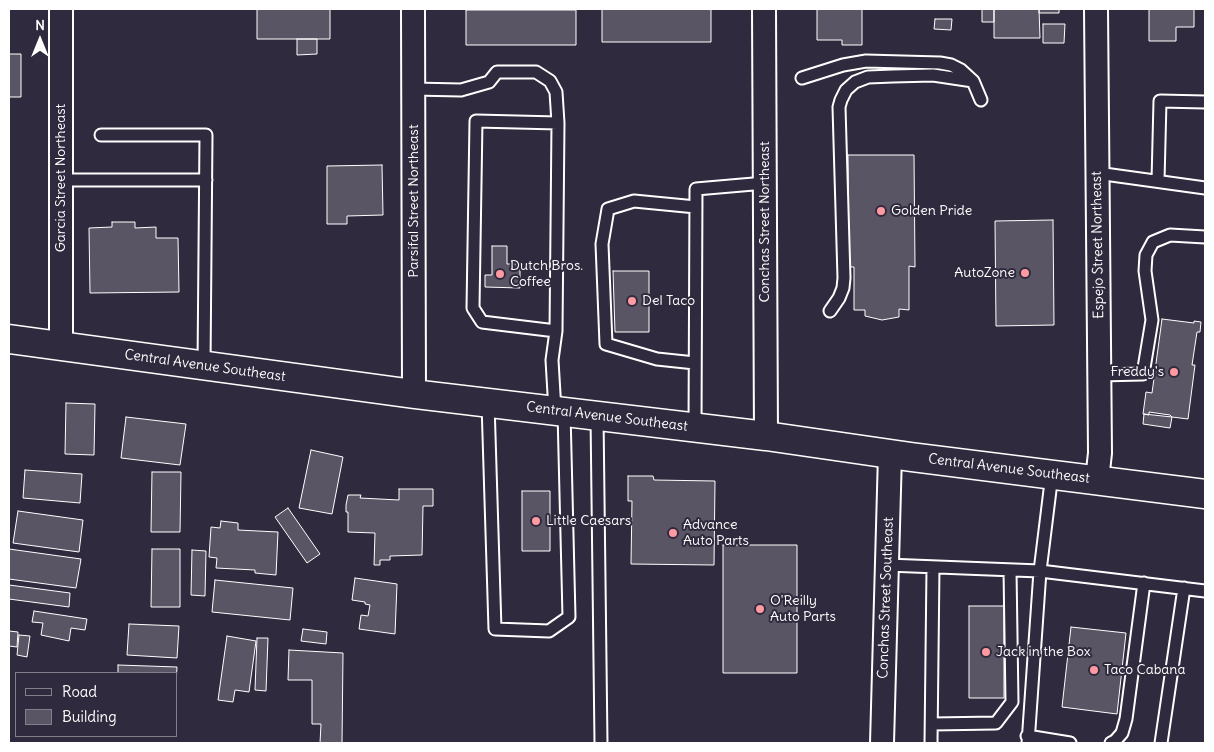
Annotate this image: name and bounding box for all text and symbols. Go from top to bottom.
north arrow [15,15,65,65]
text: N [35,16,45,34]
street label: Garcia Street Northeast [53,104,69,252]
street label: Parsifal Street Northeast [406,124,422,278]
street label: Conchas Street Northeast [757,141,773,303]
street label: Espejo Street Northeast [1088,171,1108,319]
place label: Golden Pride [891,203,972,219]
marker: Golden Pride [875,205,887,217]
place label: Dutch Bros. Coffee [510,258,583,290]
place label: AutoZone [954,265,1015,281]
marker: AutoZone [1019,267,1031,279]
marker: Dutch Bros. Coffee [494,268,506,280]
place label: Del Taco [642,293,695,309]
marker: Del Taco [626,295,638,307]
street label: Central Avenue Southeast [123,346,287,386]
place label: Freddy's [1110,364,1164,380]
marker: Freddy's [1168,366,1180,378]
street label: Central Avenue Southeast [525,399,689,435]
street label: Central Avenue Southeast [927,451,1091,487]
place label: Little Caesars [546,513,631,529]
marker: Little Caesars [530,515,542,527]
place label: Advance Auto Parts [683,517,749,550]
street label: Conchas Street Southeast [875,517,897,679]
marker: Advance Auto Parts [667,527,679,539]
place label: O'Reilly Auto Parts [770,593,836,626]
marker: O'Reilly Auto Parts [754,603,766,615]
place label: Jack in the Box [996,644,1091,660]
marker: Jack in the Box [980,646,992,658]
place label: Taco Cabana [1104,662,1185,678]
marker: Taco Cabana [1088,664,1100,676]
legend [15,672,178,737]
text: Road [62,682,97,701]
text: Building [62,707,117,726]

